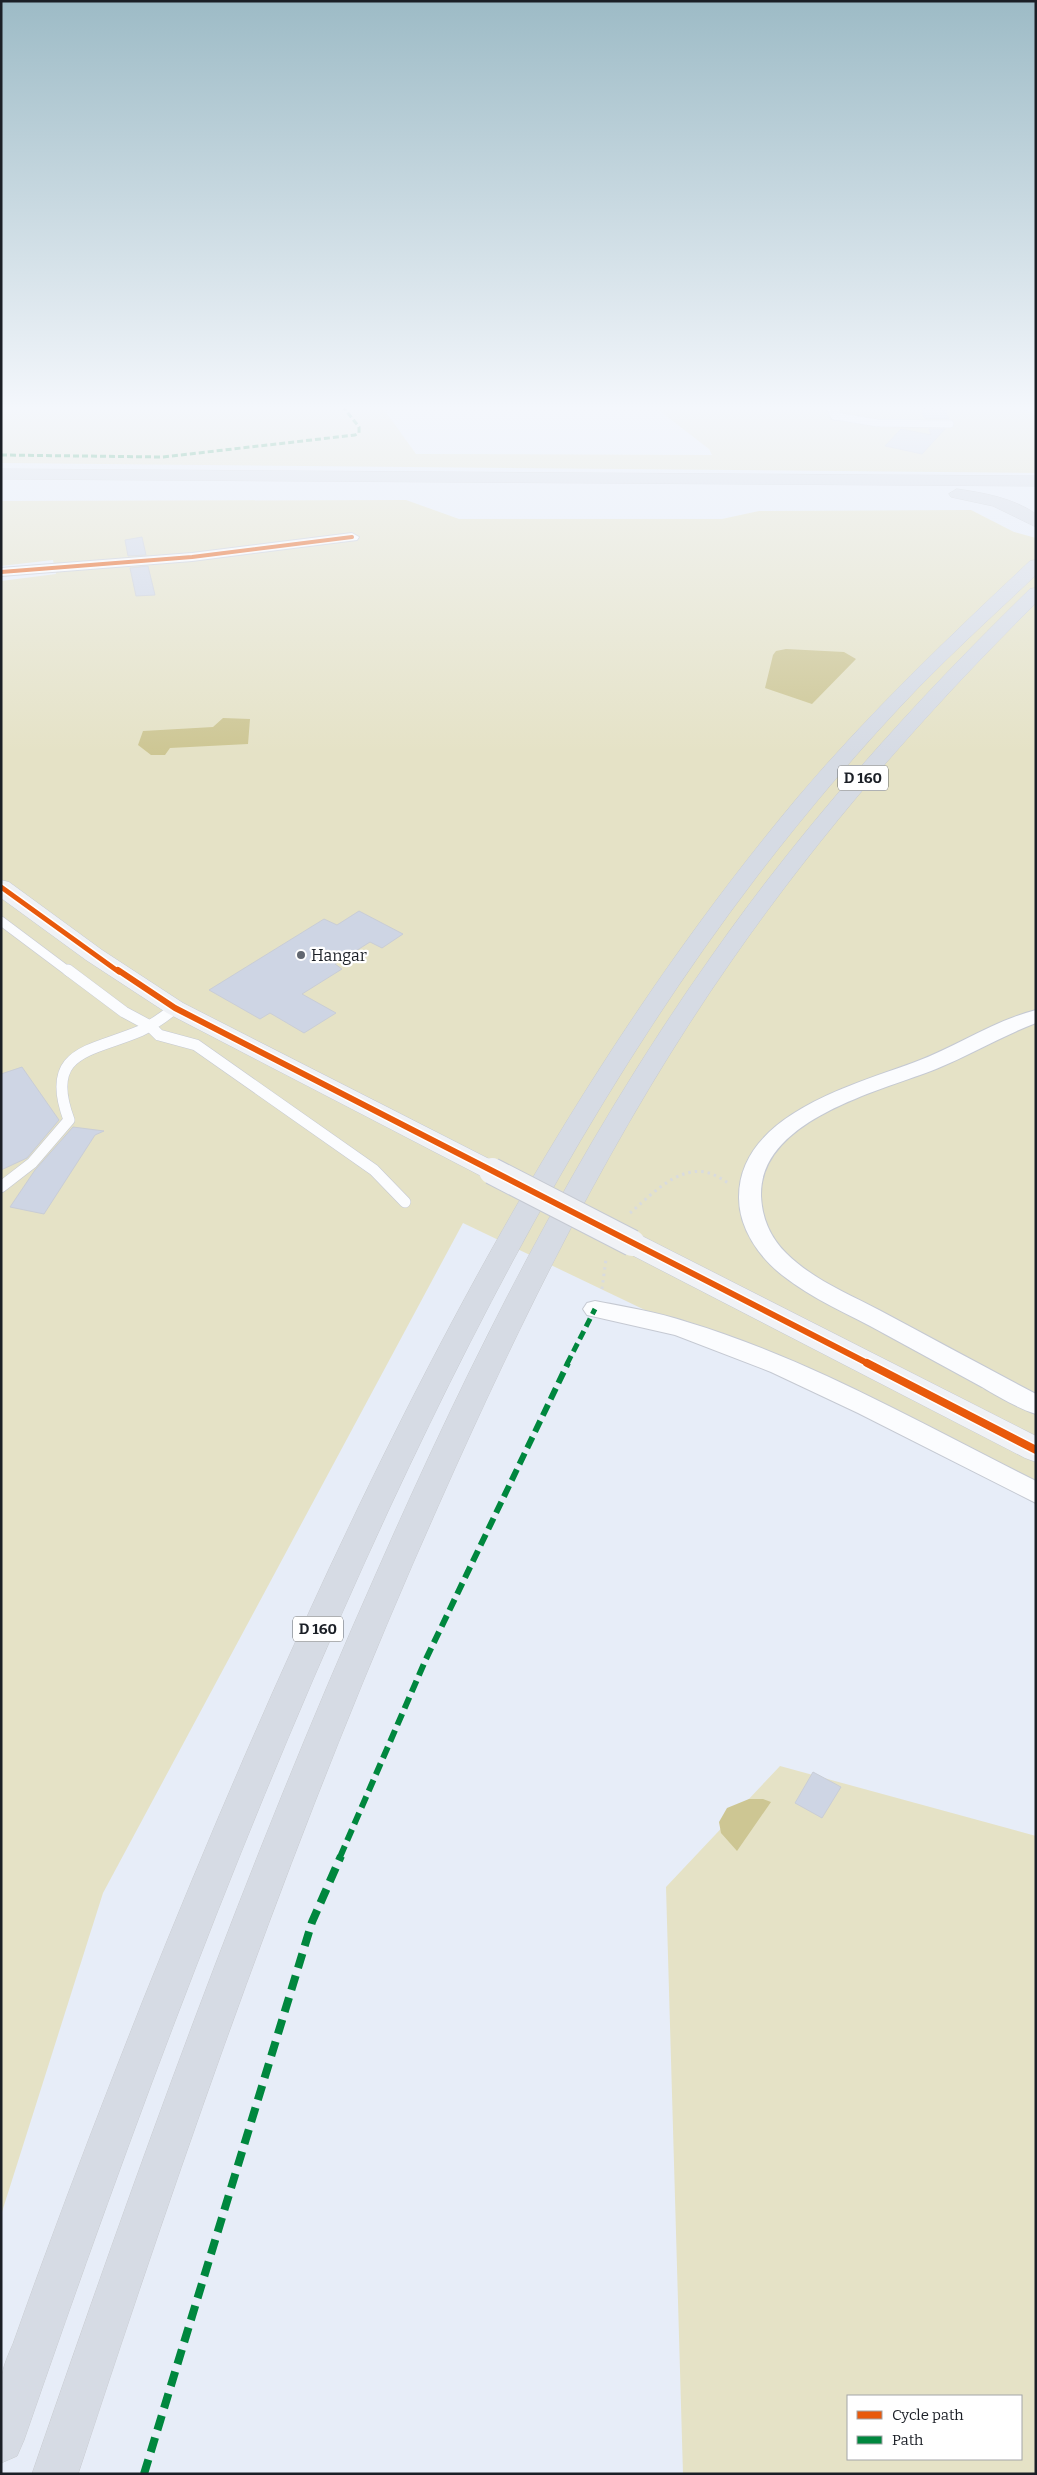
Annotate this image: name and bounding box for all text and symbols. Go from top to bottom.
road number: D 160 [838,766,888,790]
place label: Hangar [311,946,367,965]
marker: Hangar [295,949,307,961]
road number: D 160 [293,1616,343,1642]
legend [847,2395,1022,2460]
text: Cycle path [892,2406,964,2424]
text: Path [892,2431,924,2449]

